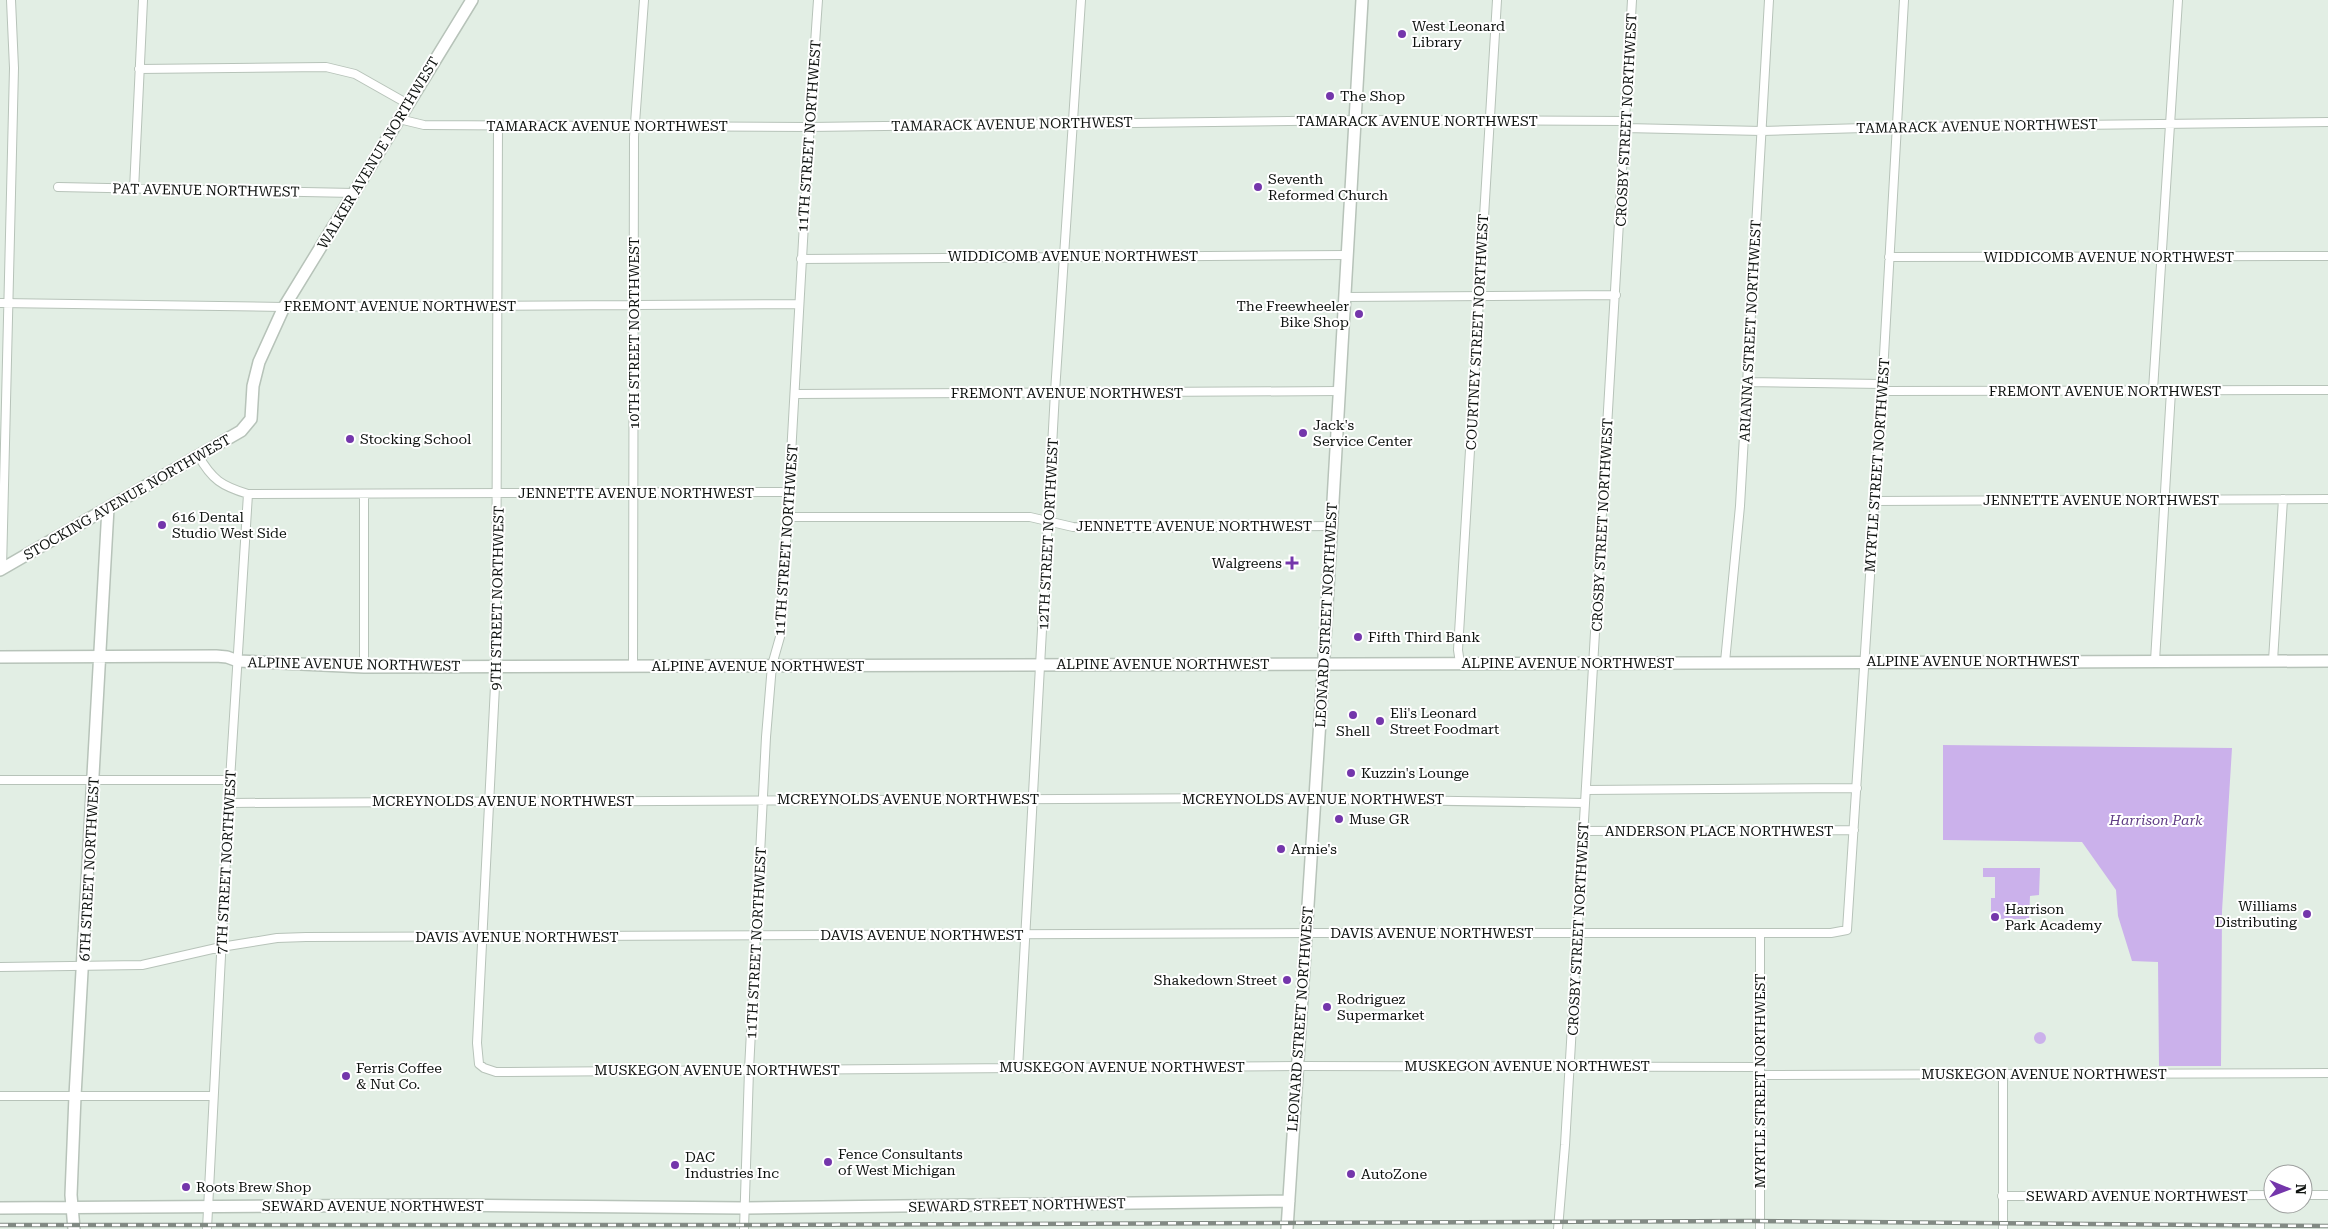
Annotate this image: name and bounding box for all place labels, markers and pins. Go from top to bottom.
place label: West Leonard Library [1412,18,1505,50]
marker: West Leonard Library [1396,28,1408,40]
place label: The Shop [1340,88,1405,104]
marker: The Shop [1324,90,1336,102]
place label: Seventh Reformed Church [1268,171,1388,203]
marker: Seventh Reformed Church [1252,181,1264,193]
place label: The Freewheeler Bike Shop [1236,298,1349,330]
marker: The Freewheeler Bike Shop [1353,308,1365,320]
place label: Jack's Service Center [1313,417,1413,449]
marker: Jack's Service Center [1297,427,1309,439]
place label: Stocking School [360,431,472,447]
marker: Stocking School [344,433,356,445]
place label: 616 Dental Studio West Side [172,509,287,541]
marker: 616 Dental Studio West Side [156,519,168,531]
place label: Walgreens [1212,555,1282,571]
marker: Walgreens [1286,557,1298,569]
place label: Fifth Third Bank [1368,629,1480,645]
marker: Fifth Third Bank [1352,631,1364,643]
place label: Eli's Leonard Street Foodmart [1390,705,1499,737]
marker: Shell [1347,709,1359,721]
marker: Eli's Leonard Street Foodmart [1374,715,1386,727]
place label: Shell [1336,723,1371,739]
place label: Kuzzin's Lounge [1361,765,1469,781]
marker: Kuzzin's Lounge [1345,767,1357,779]
place label: Muse GR [1349,811,1410,827]
marker: Muse GR [1333,813,1345,825]
place label: Arnie's [1291,841,1337,857]
marker: Arnie's [1275,843,1287,855]
place label: Williams Distributing [2215,898,2297,930]
place label: Harrison Park Academy [2005,901,2103,933]
marker: Williams Distributing [2301,908,2313,920]
marker: Harrison Park Academy [1989,911,2001,923]
place label: Shakedown Street [1154,972,1277,988]
marker: Shakedown Street [1281,974,1293,986]
place label: Rodriguez Supermarket [1337,991,1425,1023]
marker: Rodriguez Supermarket [1321,1001,1333,1013]
place label: Ferris Coffee & Nut Co. [356,1060,442,1092]
marker: Ferris Coffee & Nut Co. [340,1070,352,1082]
place label: Fence Consultants of West Michigan [838,1146,963,1178]
place label: DAC Industries Inc [685,1149,779,1181]
marker: Fence Consultants of West Michigan [822,1156,834,1168]
marker: DAC Industries Inc [669,1159,681,1171]
place label: AutoZone [1361,1166,1428,1182]
marker: AutoZone [1345,1168,1357,1180]
place label: Roots Brew Shop [196,1179,311,1195]
marker: Roots Brew Shop [180,1181,192,1193]

